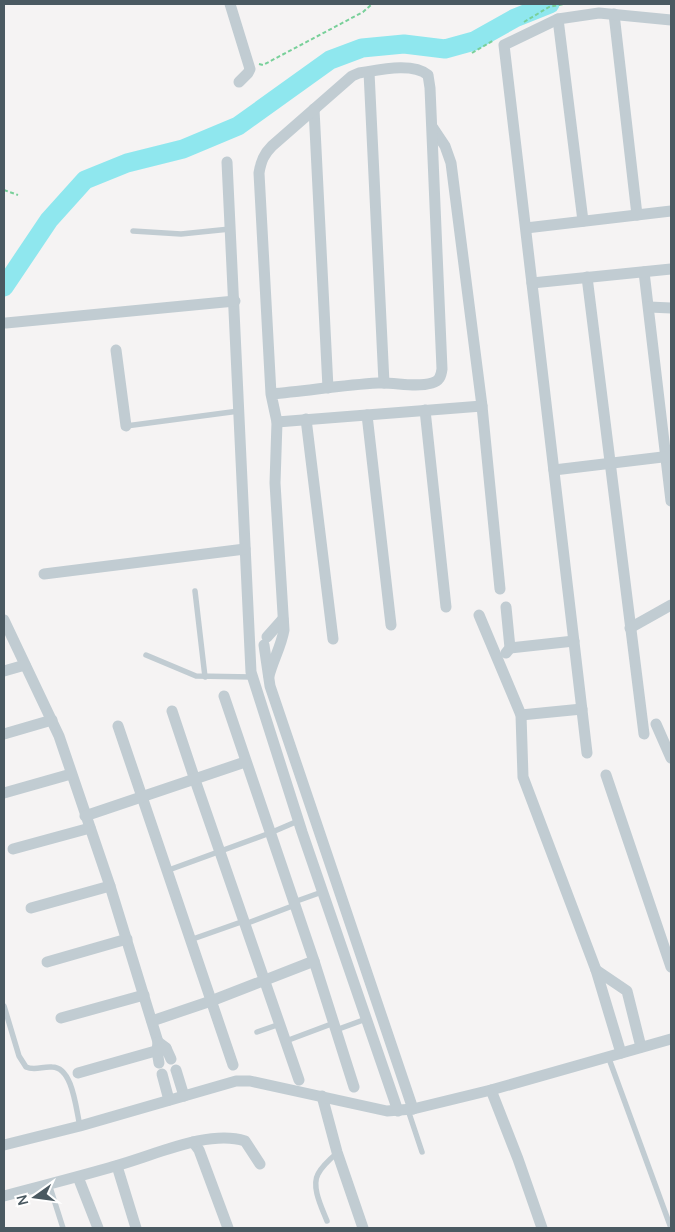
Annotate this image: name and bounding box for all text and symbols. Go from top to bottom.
north arrow [10,1172,60,1222]
text: N [11,1193,32,1207]

